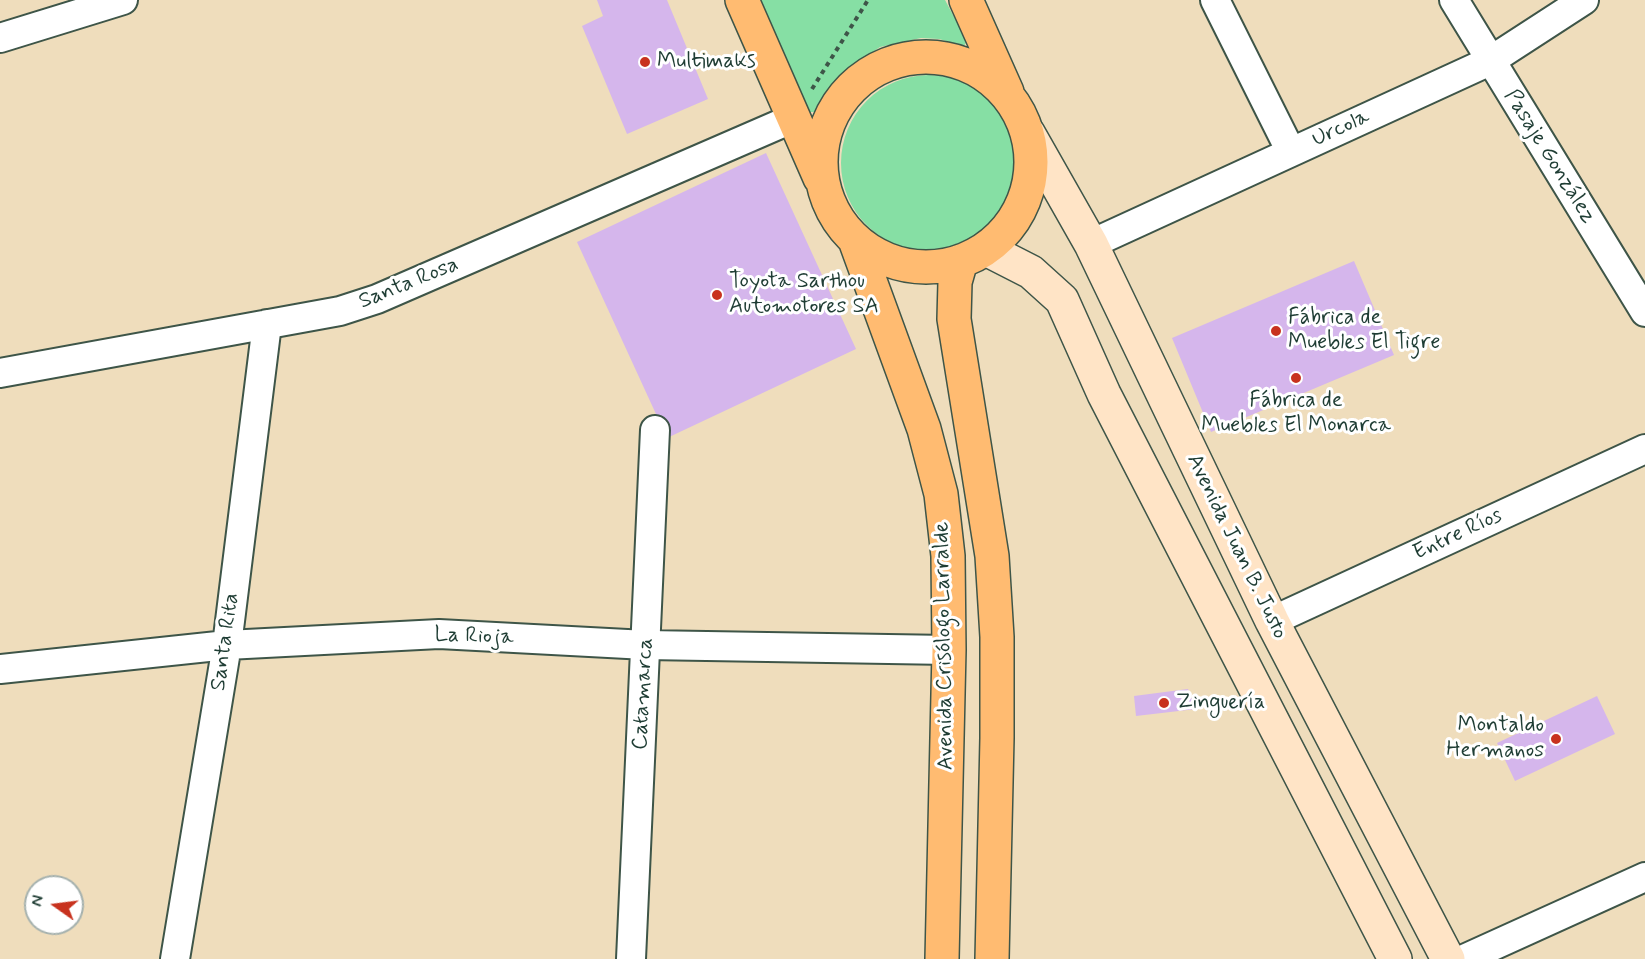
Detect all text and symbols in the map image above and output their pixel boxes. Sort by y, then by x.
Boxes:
place label: Multimaks [657,49,756,75]
marker: Multimaks [638,55,652,69]
street label: Pasaje González [1497,85,1601,229]
street label: Urcola [1308,104,1374,154]
street label: Santa Rosa [355,252,463,316]
place label: Toyota Sarthou Automotores SA [729,269,879,320]
marker: Toyota Sarthou Automotores SA [710,288,724,302]
place label: Fábrica de Muebles El Tigre [1288,305,1440,356]
marker: Fábrica de Muebles El Tigre [1269,324,1283,338]
marker: Fábrica de Muebles El Monarca [1289,371,1303,385]
place label: Fábrica de Muebles El Monarca [1201,388,1391,440]
street label: Avenida Juan B. Justo [1180,450,1292,644]
street label: Entre Ríos [1409,503,1507,567]
street label: Avenida Crisólogo Larralde [930,522,960,770]
street label: Santa Rita [206,591,246,693]
street label: La Rioja [434,622,514,652]
street label: Catamarca [628,637,660,751]
place label: Zinguería [1176,690,1265,716]
marker: Zinguería [1157,696,1171,710]
place label: Montaldo Hermanos [1446,713,1544,764]
marker: Montaldo Hermanos [1549,732,1563,746]
north arrow [24,875,84,935]
text: N [27,893,49,909]

